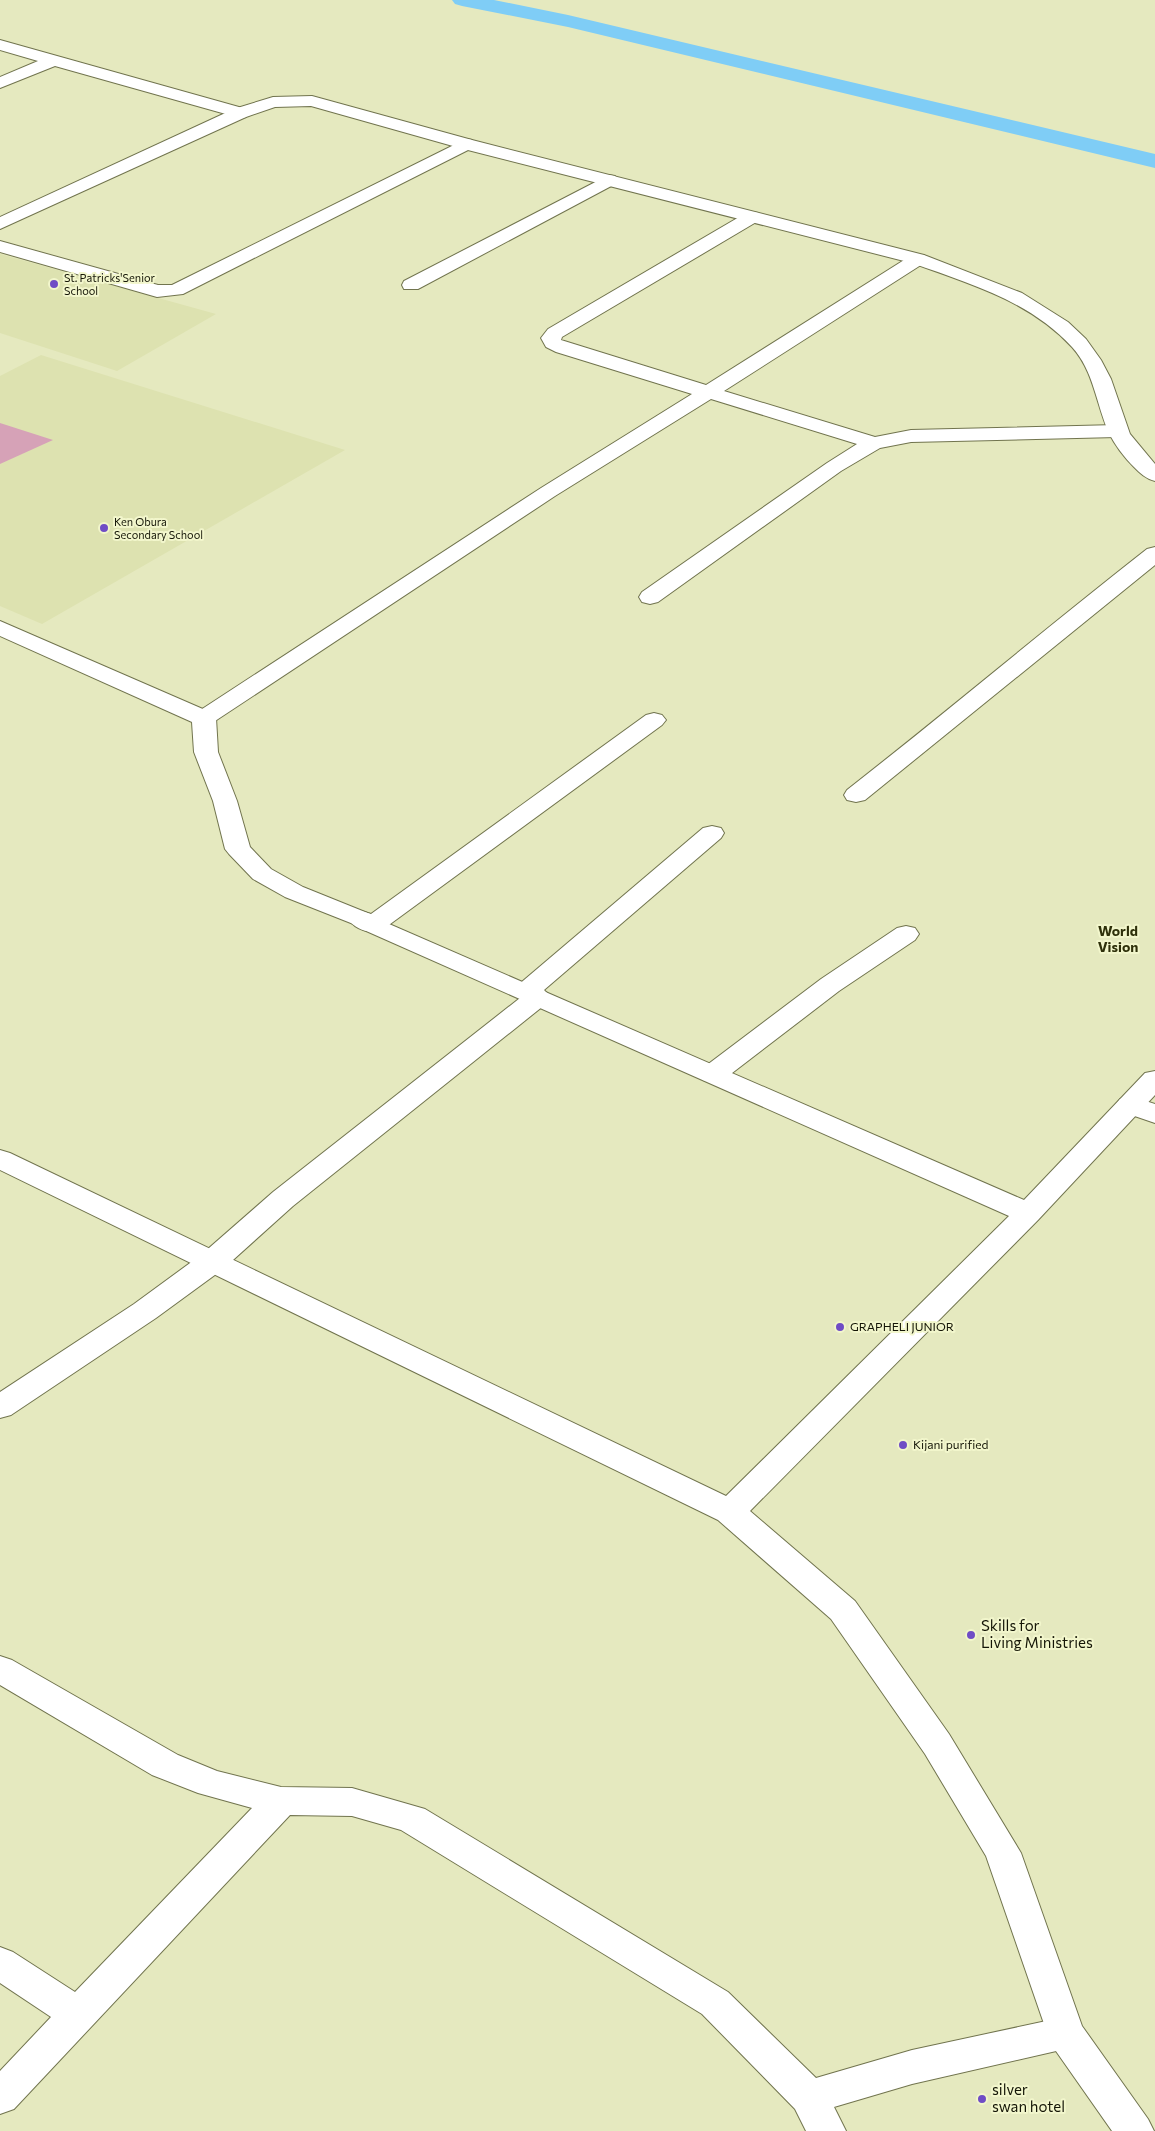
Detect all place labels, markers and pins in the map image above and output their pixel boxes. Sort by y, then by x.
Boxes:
place label: St. Patricks'Senior School [64,271,156,297]
marker: St. Patricks'Senior School [48,278,60,290]
place label: Ken Obura Secondary School [114,515,203,541]
marker: Ken Obura Secondary School [98,522,110,534]
place label: GRAPHELI JUNIOR [850,1319,954,1334]
marker: GRAPHELI JUNIOR [834,1321,846,1333]
place label: Kijani purified [913,1437,989,1451]
marker: Kijani purified [897,1439,909,1451]
place label: Skills for Living Ministries [981,1616,1093,1651]
marker: Skills for Living Ministries [965,1629,977,1641]
place label: silver swan hotel [992,2080,1065,2115]
marker: silver swan hotel [976,2093,988,2105]

